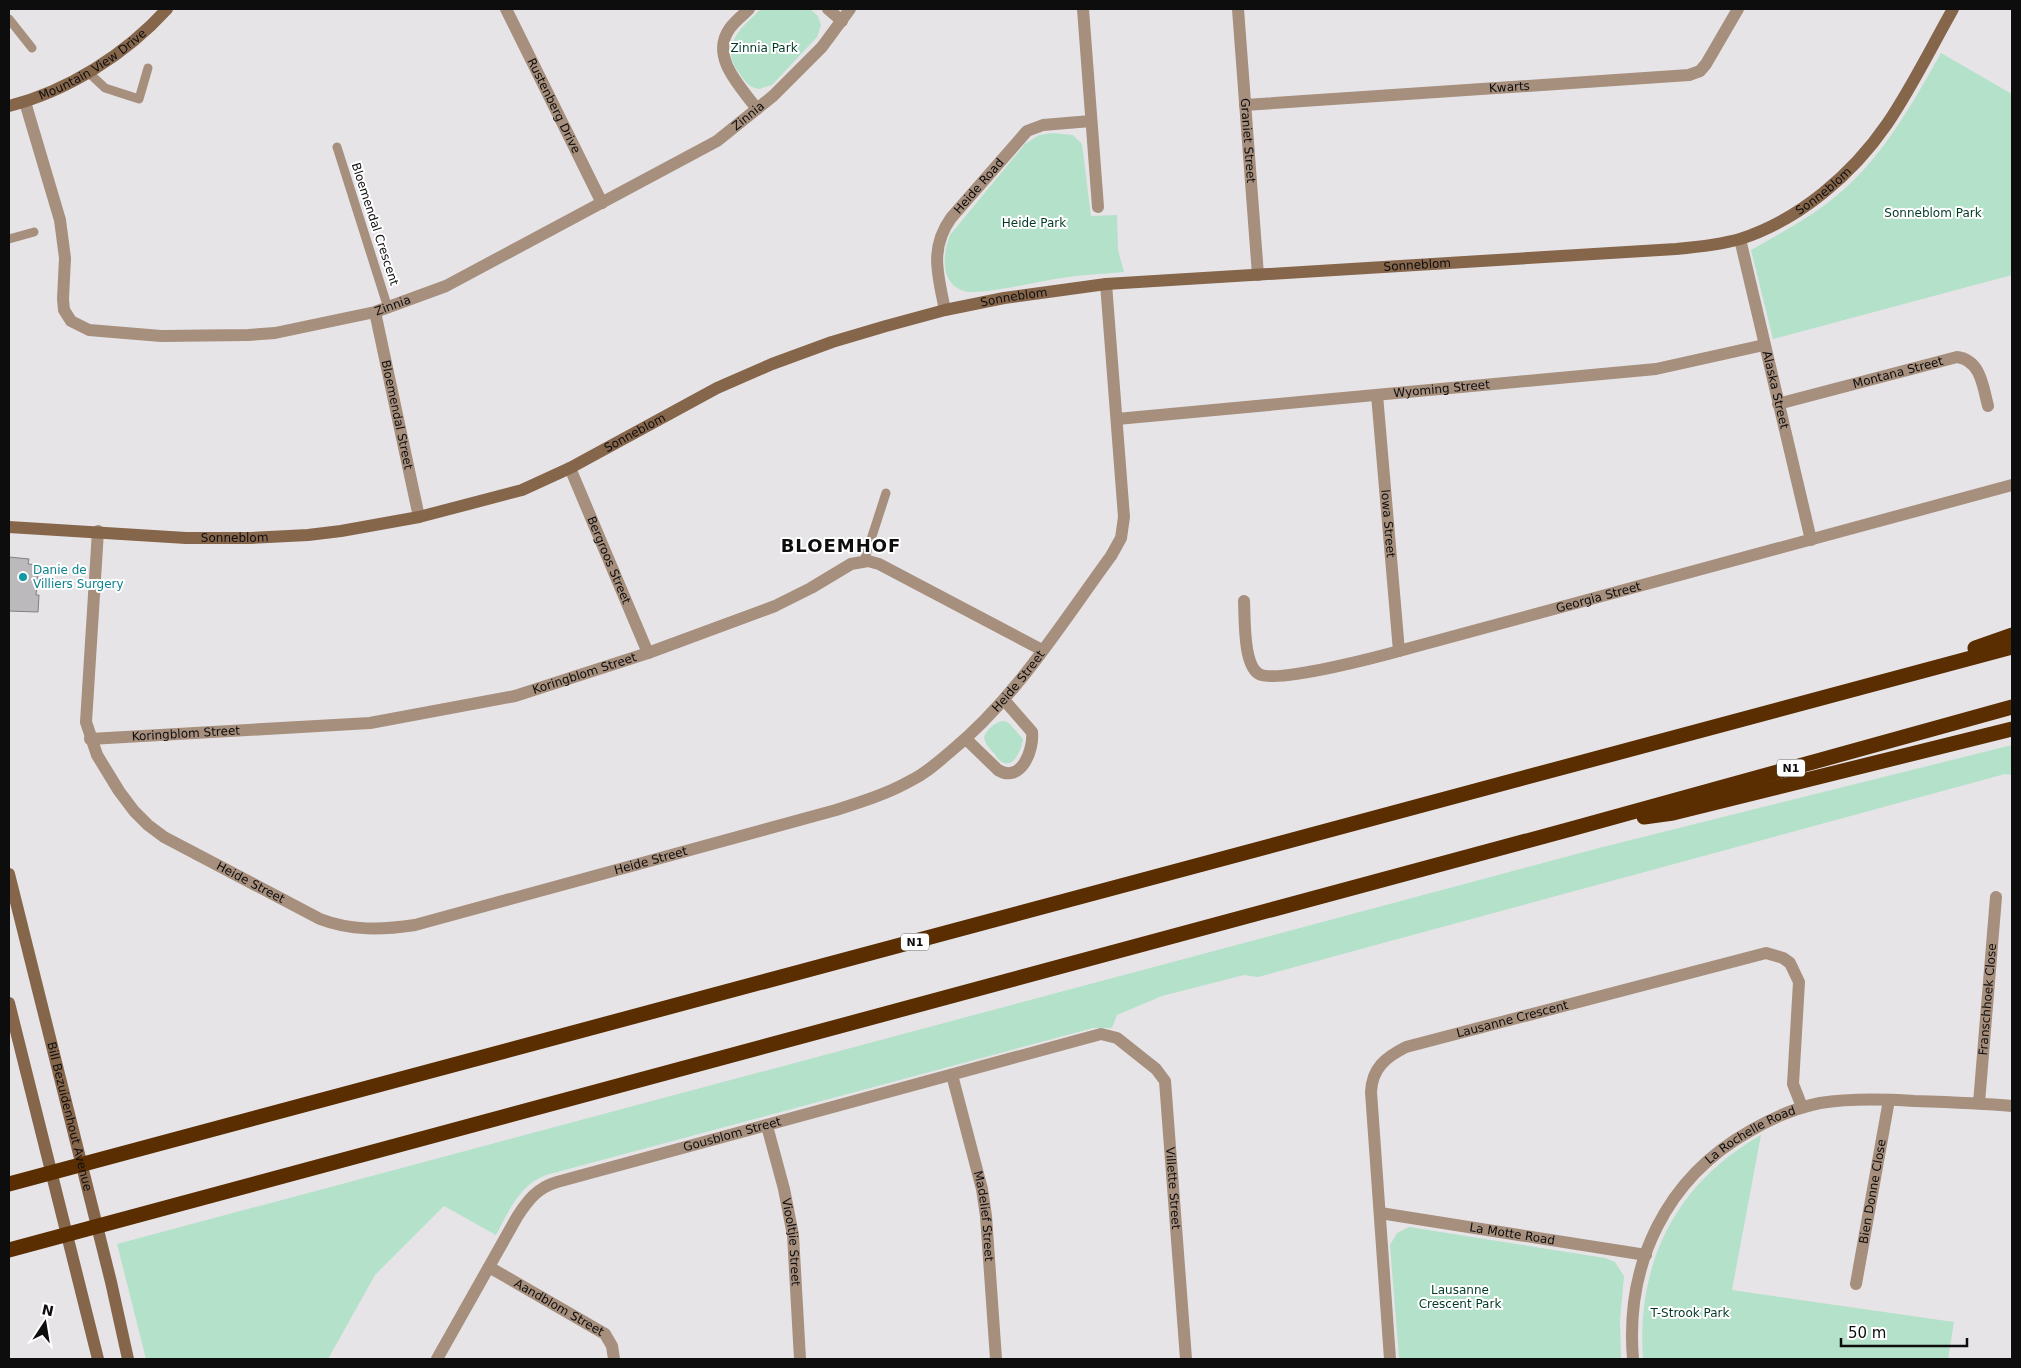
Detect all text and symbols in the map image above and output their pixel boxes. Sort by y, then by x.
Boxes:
street label: Mountain View Drive [37,26,149,103]
park label: Zinnia Park [730,41,798,55]
street label: Rustenberg Drive [524,56,583,156]
street label: Kwarts [1488,79,1530,96]
street label: Graniet Street [1238,98,1258,184]
street label: Zinnia [729,99,767,133]
street label: Heide Road [951,156,1007,217]
street label: Bloemendal Crescent [349,161,402,287]
street label: Sonneblom [1793,164,1854,218]
park label: Sonneblom Park [1884,206,1982,220]
park label: Heide Park [1002,216,1066,230]
street label: Sonneblom [1383,256,1451,274]
street label: Sonneblom [979,285,1048,310]
street label: Zinnia [373,293,413,319]
street label: Alaska Street [1760,349,1792,430]
street label: Montana Street [1851,354,1945,391]
street label: Bloemendal Street [378,359,416,471]
street label: Wyoming Street [1393,377,1491,400]
street label: Sonneblom [602,410,668,455]
street label: Iowa Street [1378,489,1398,558]
street label: Bergroos Street [584,514,634,606]
street label: Sonneblom [201,530,269,545]
district label: BLOEMHOF [781,535,901,556]
place label: Danie de Villiers Surgery [33,563,124,591]
marker: Danie de Villiers Surgery [17,571,29,583]
street label: Georgia Street [1554,579,1643,615]
street label: Heide Street [989,648,1048,715]
street label: Koringblom Street [531,650,639,697]
street label: Koringblom Street [131,723,241,744]
road number: N1 [1777,760,1805,776]
street label: Heide Street [613,844,689,877]
street label: Heide Street [214,859,287,906]
road number: N1 [901,934,929,950]
street label: Franschhoek Close [1976,943,1999,1056]
street label: Lausanne Crescent [1455,998,1570,1041]
street label: Bill Bezuidenhout Avenue [44,1040,95,1193]
street label: La Rochelle Road [1702,1103,1797,1167]
street label: Gousblom Street [682,1114,783,1154]
street label: Bien Donne Close [1856,1138,1889,1245]
street label: Villette Street [1163,1146,1183,1230]
street label: Madelief Street [971,1169,996,1262]
street label: Viooltjie Street [779,1197,803,1287]
street label: La Motte Road [1469,1220,1556,1248]
street label: Aandblom Street [512,1276,607,1339]
park label: Lausanne Crescent Park [1419,1283,1501,1311]
north arrow [20,1298,70,1348]
text: N [40,1301,55,1319]
park label: T-Strook Park [1650,1306,1730,1320]
scale bar [1841,1316,1967,1348]
text: 50 m [1848,1324,1886,1342]

